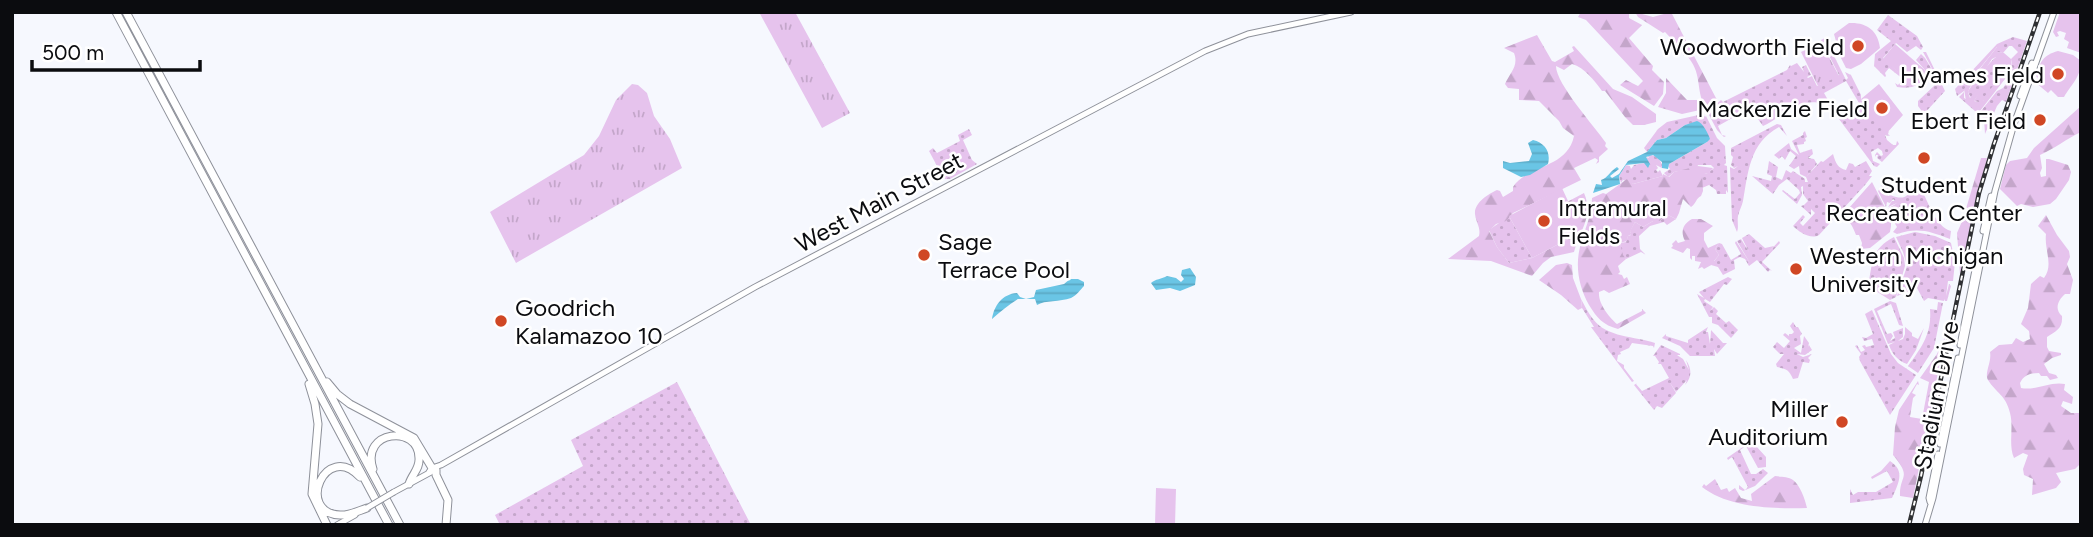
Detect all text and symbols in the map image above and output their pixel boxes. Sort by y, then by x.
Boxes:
scale bar [32,28,200,72]
place label: Woodworth Field [1660,32,1844,61]
marker: Woodworth Field [1850,38,1866,54]
text: 500 m [42,40,104,65]
place label: Hyames Field [1900,60,2044,89]
marker: Hyames Field [2050,66,2066,82]
place label: Mackenzie Field [1697,94,1868,123]
marker: Mackenzie Field [1874,100,1890,116]
place label: Ebert Field [1910,106,2026,135]
marker: Ebert Field [2032,112,2048,128]
street label: West Main Street [790,146,968,258]
marker: Student Recreation Center [1916,150,1932,166]
place label: Student Recreation Center [1826,170,2022,227]
place label: Intramural Fields [1558,193,1667,250]
marker: Intramural Fields [1536,213,1552,229]
place label: Sage Terrace Pool [938,227,1070,284]
place label: Western Michigan University [1810,241,2003,298]
marker: Sage Terrace Pool [916,247,932,263]
marker: Western Michigan University [1788,261,1804,277]
place label: Goodrich Kalamazoo 10 [515,293,663,350]
marker: Goodrich Kalamazoo 10 [493,313,509,329]
street label: Stadium Drive [1907,318,1965,472]
place label: Miller Auditorium [1708,394,1828,451]
marker: Miller Auditorium [1834,414,1850,430]

